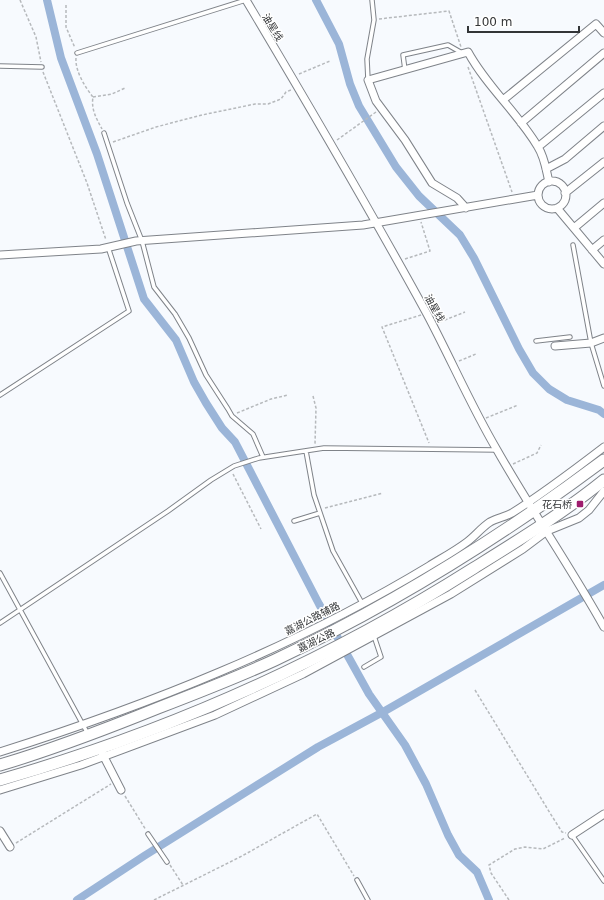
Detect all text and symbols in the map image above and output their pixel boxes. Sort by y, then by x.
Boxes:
scale bar [468,8,579,34]
street label: 油星线 [260,12,285,43]
text: 100 m [474,15,512,29]
street label: 油星线 [422,292,447,324]
place label: 花石桥 [542,499,572,510]
marker: 花石桥 [575,499,585,509]
street label: 嘉湖公路辅路 [283,600,341,637]
street label: 嘉湖公路 [296,627,337,654]

